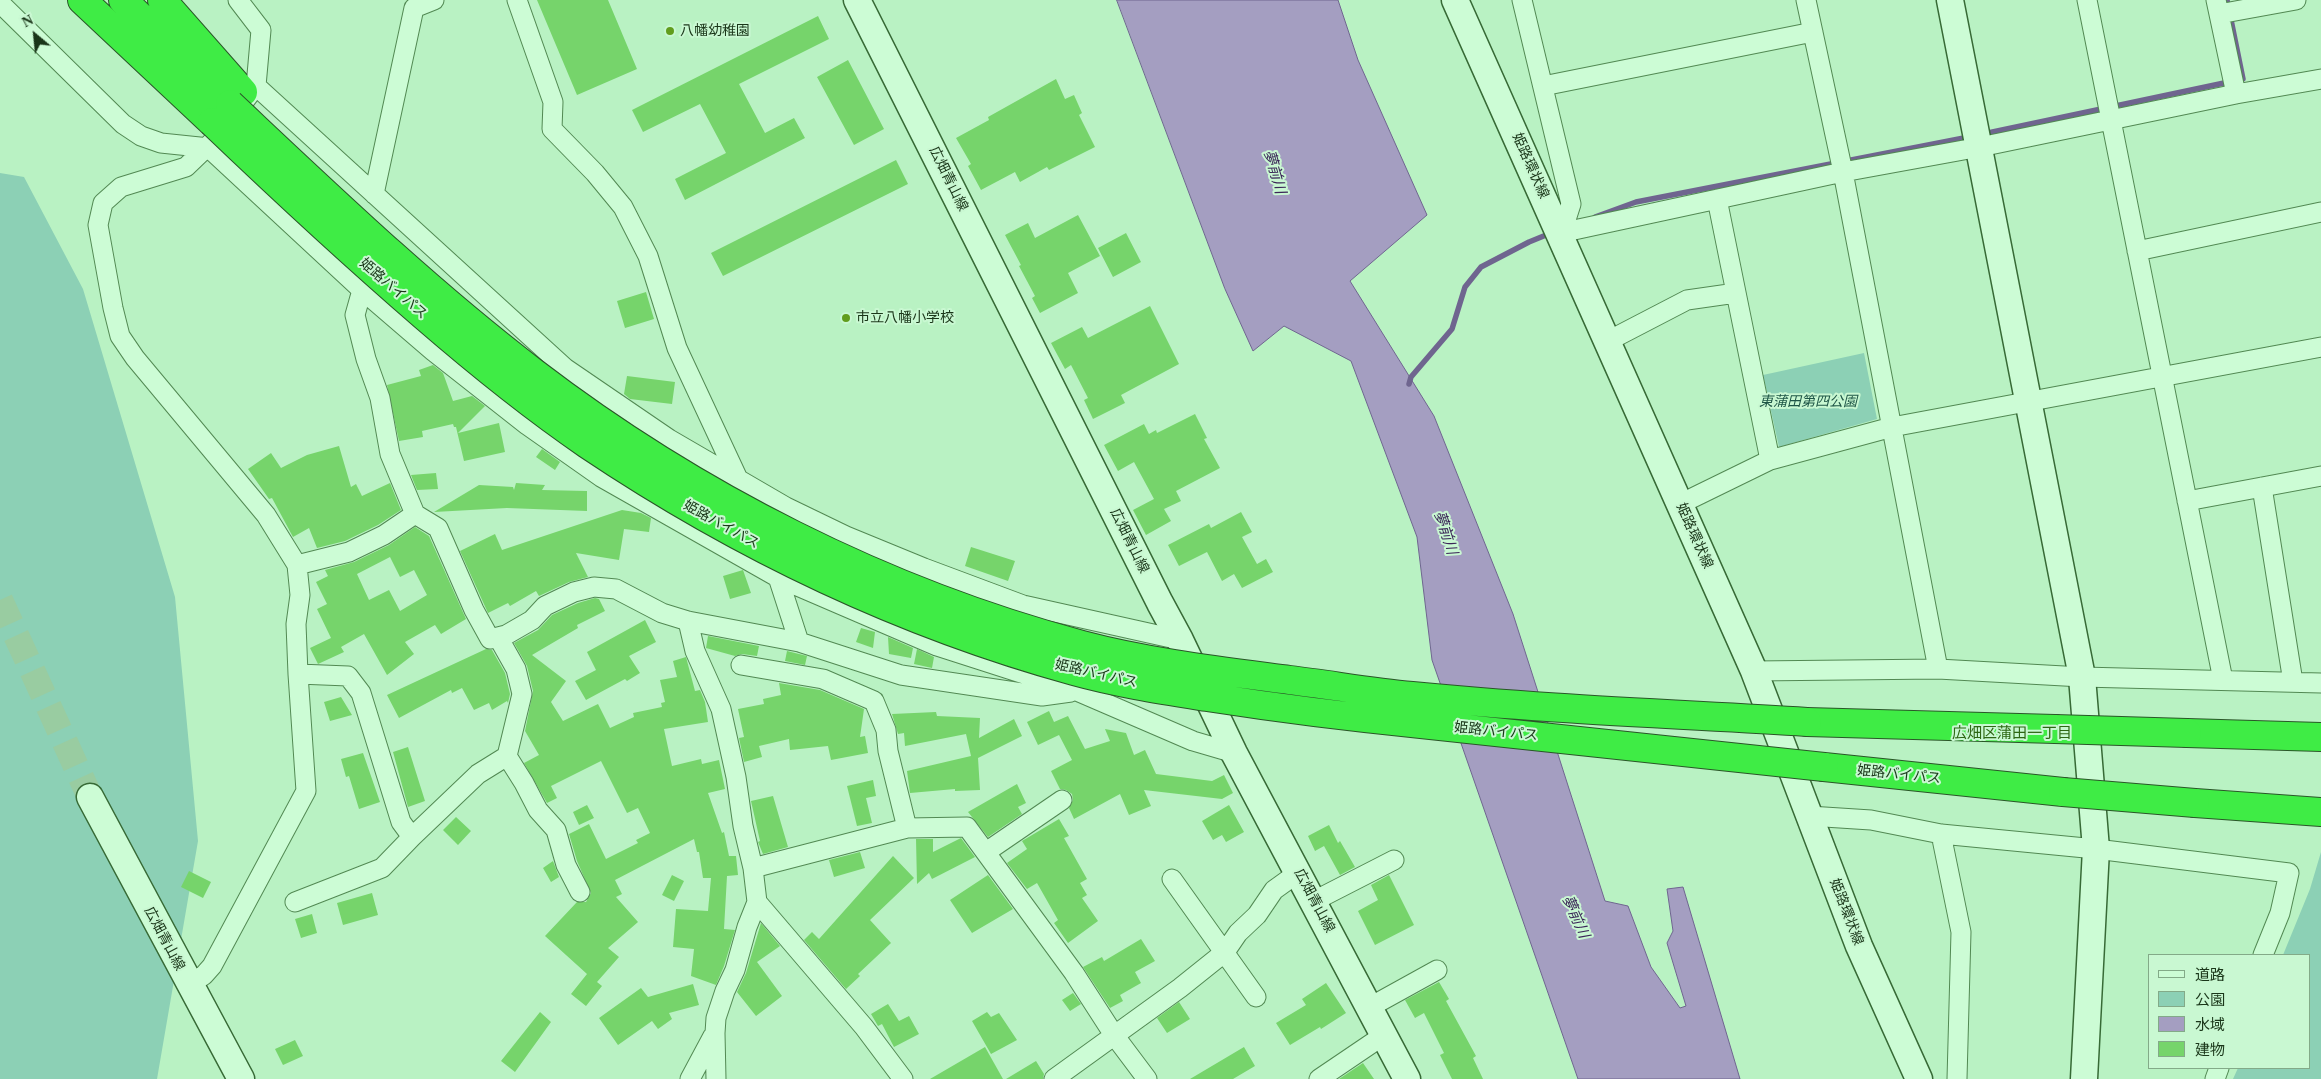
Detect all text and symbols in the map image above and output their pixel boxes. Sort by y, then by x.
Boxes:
north arrow [10,10,60,60]
text: N [20,12,36,30]
place label: 八幡幼稚園 [680,23,750,39]
marker: 八幡幼稚園 [664,25,676,37]
street label: 姫路環状線 [1508,131,1552,201]
street label: 広畑青山線 [925,144,971,214]
water label: 夢前川 [1259,148,1289,196]
street label: 姫路バイパス [356,255,430,323]
place label: 市立八幡小学校 [856,310,954,326]
marker: 市立八幡小学校 [840,312,852,324]
park label: 東蒲田第四公園 [1759,394,1857,410]
street label: 姫路バイパス [680,497,762,553]
street label: 姫路環状線 [1672,501,1716,571]
street label: 広畑青山線 [1106,506,1152,576]
water label: 夢前川 [1429,509,1461,557]
street label: 姫路バイパス [1053,656,1139,692]
street label: 姫路バイパス [1453,719,1539,745]
district label: 広畑区蒲田一丁目 [1952,725,2072,743]
street label: 姫路バイパス [1856,762,1942,788]
street label: 広畑青山線 [1290,866,1338,936]
street label: 姫路環状線 [1826,876,1866,948]
water label: 夢前川 [1558,893,1592,941]
street label: 広畑青山線 [140,904,188,974]
legend [2148,954,2311,1069]
text: 道路 [2195,967,2225,983]
text: 公園 [2195,992,2225,1008]
text: 水域 [2195,1017,2225,1033]
text: 建物 [2195,1042,2225,1058]

